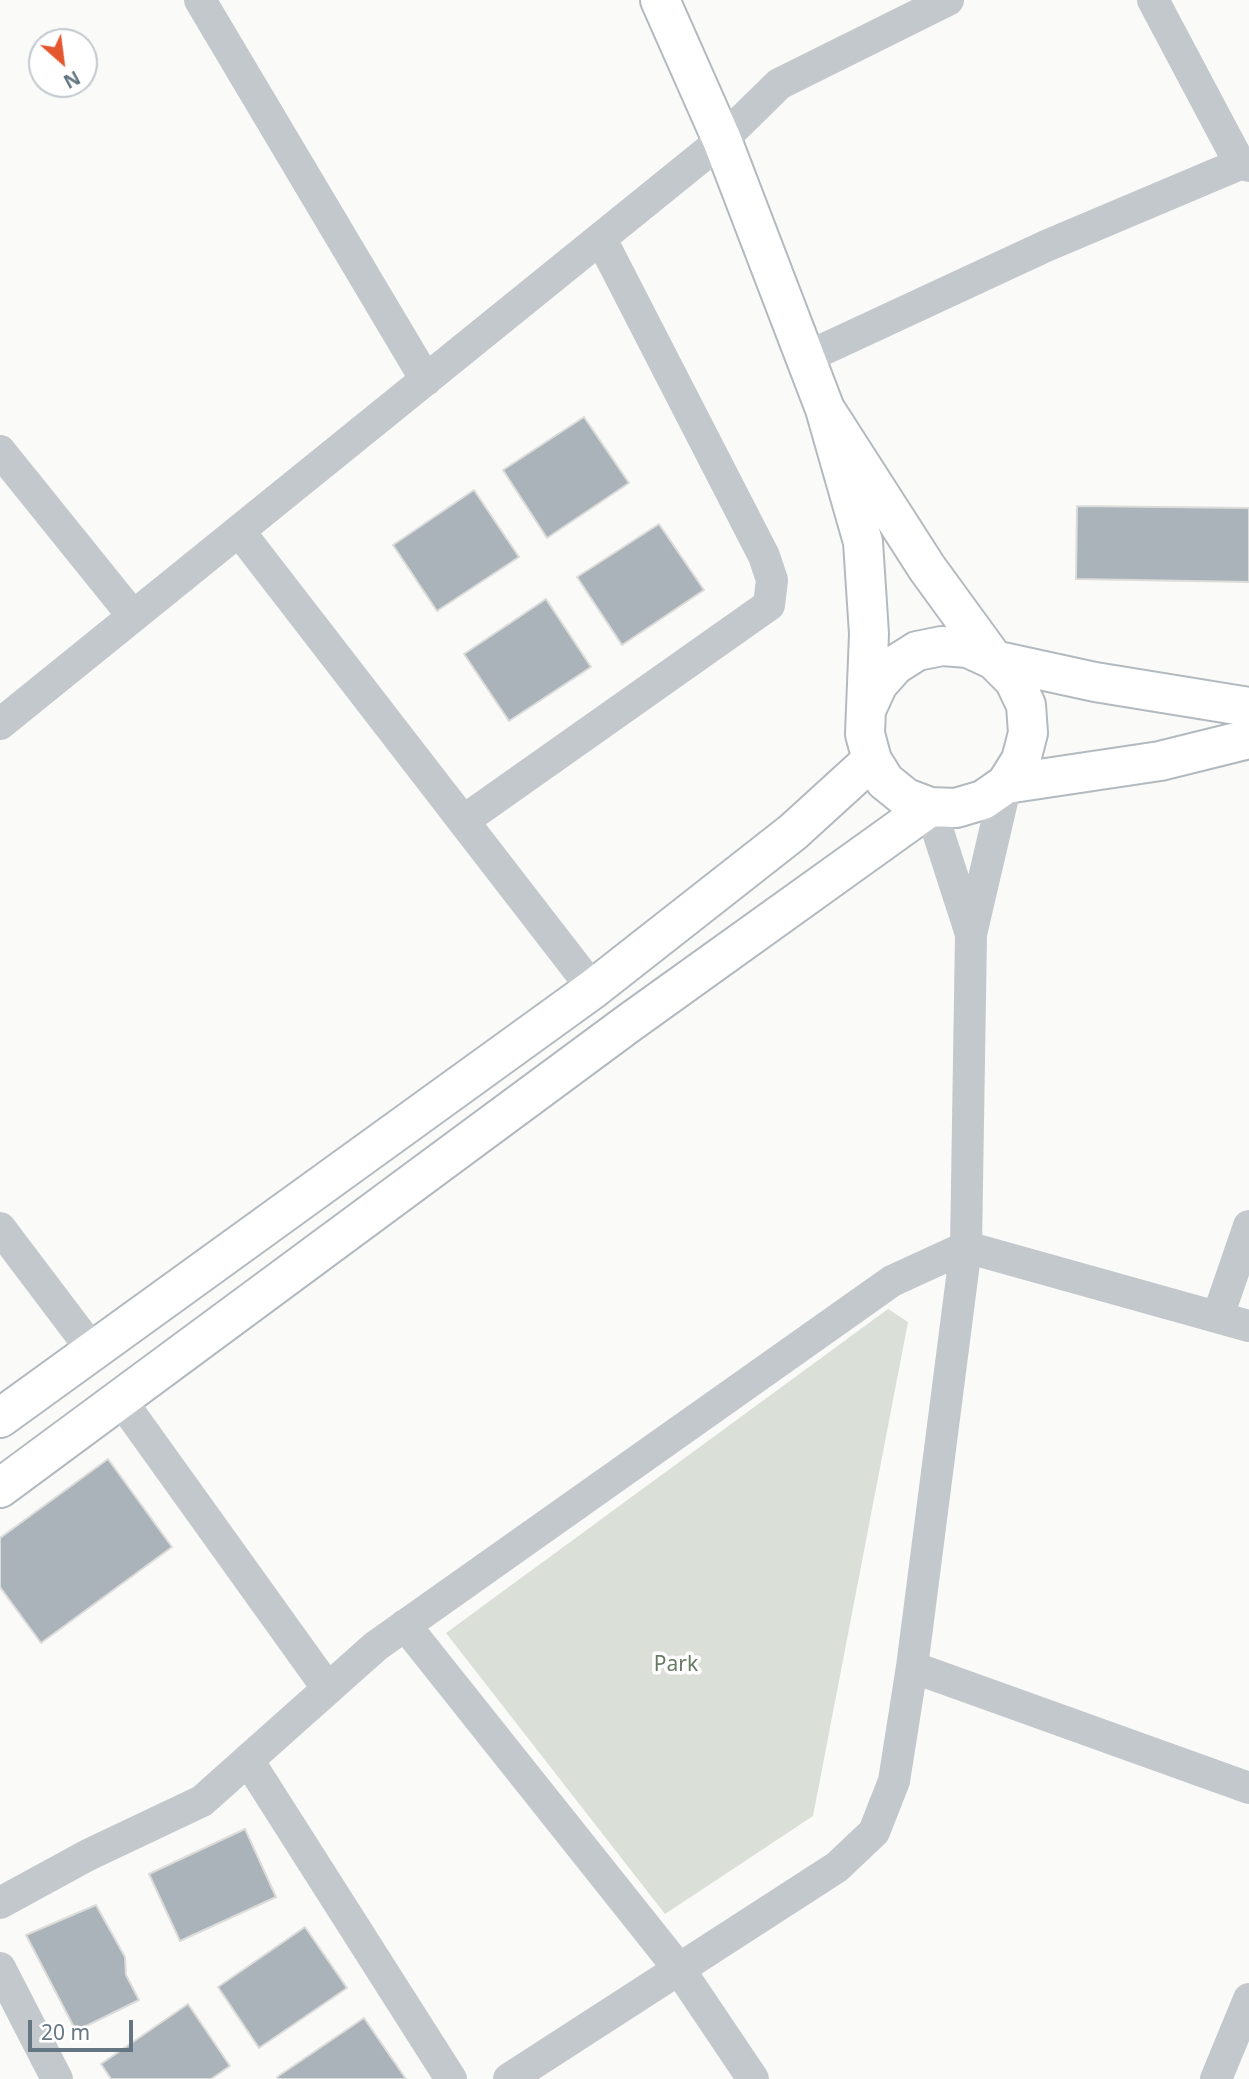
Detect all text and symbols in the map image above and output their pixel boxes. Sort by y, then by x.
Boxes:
north arrow [28,28,98,98]
text: N [59,65,85,95]
park label: Park [654,1652,698,1678]
scale bar [32,2006,136,2050]
text: 20 m [41,2018,90,2046]

